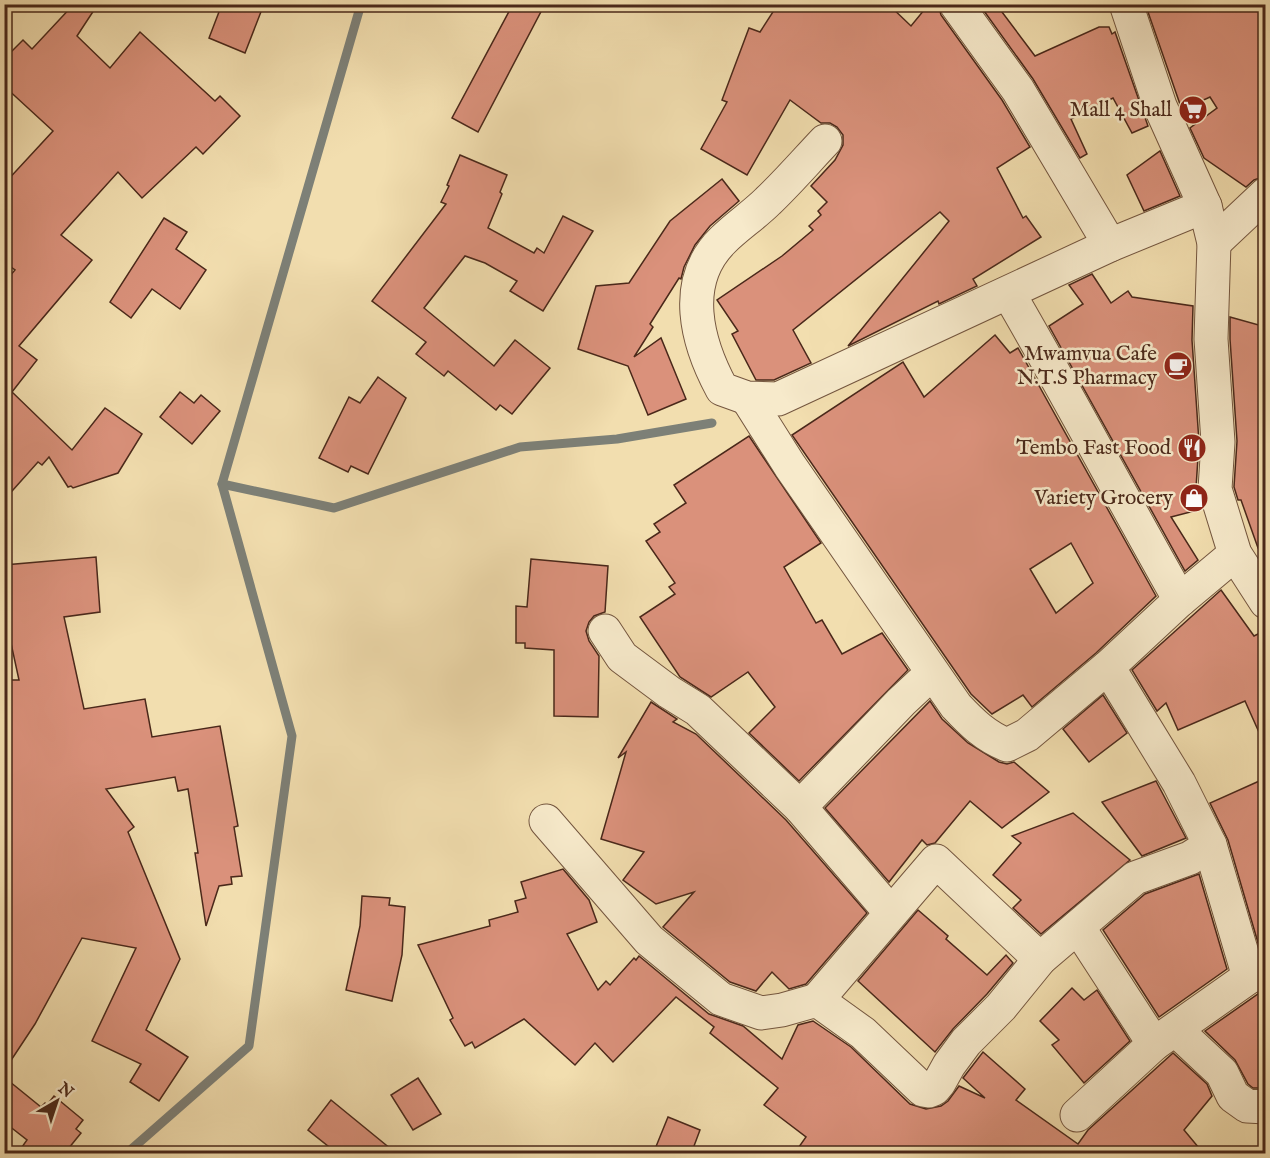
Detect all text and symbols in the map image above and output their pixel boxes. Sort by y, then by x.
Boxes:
supermarket icon: Mall 4 Shall [1177,94,1209,126]
place label: Mall 4 Shall [1070,97,1172,124]
place label: Mwamvua Cafe N.T.S Pharmacy [1017,341,1158,392]
cafe icon: Mwamvua Cafe N.T.S Pharmacy [1162,350,1194,382]
restaurant icon: Tembo Fast Food [1176,432,1208,464]
place label: Tembo Fast Food [1016,435,1172,462]
shop icon: Variety Grocery [1178,482,1210,514]
place label: Variety Grocery [1033,485,1174,512]
north arrow [27,1071,87,1131]
text: N [53,1078,77,1103]

